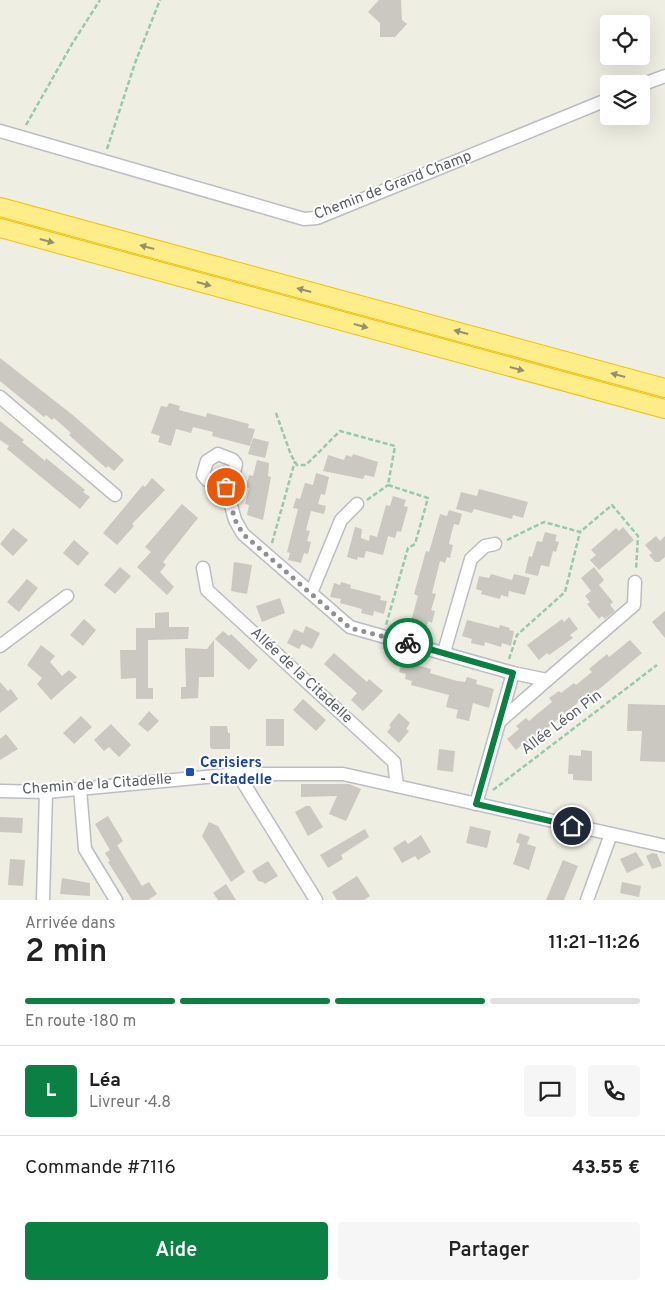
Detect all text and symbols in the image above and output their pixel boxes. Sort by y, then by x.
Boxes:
map controls [600,15,650,125]
button: locate [600,15,650,65]
button: layers [600,75,650,125]
street label: Chemin de Grand Champ [311,147,475,225]
one-way arrow [39,237,55,245]
one-way arrow [140,243,155,251]
one-way arrow [196,280,211,288]
one-way arrow [297,286,312,294]
one-way arrow [353,322,368,330]
one-way arrow [454,328,469,336]
one-way arrow [510,365,525,373]
one-way arrow [610,371,626,379]
pin [205,466,247,508]
icon: bag [212,473,240,501]
courier [383,618,433,668]
street label: Allée de la Citadelle [246,624,356,728]
icon: bike [394,629,422,657]
street label: Allée Léon Pin [518,686,606,760]
place label: Cerisiers - Citadelle [200,754,272,790]
marker: Cerisiers - Citadelle [184,766,196,778]
street label: Chemin de la Citadelle [22,770,172,800]
pin [551,805,593,847]
icon: home [558,812,586,840]
text: Arrivée dans [25,914,115,934]
text: 11:21–11:26 [549,931,640,955]
text: 2 min [25,933,107,973]
text: En route · 180 m [25,1012,136,1032]
button: chat [524,1065,576,1117]
button: phone [588,1065,640,1117]
text: Léa [89,1069,121,1093]
text: L [46,1079,56,1103]
text: Livreur · 4.8 [89,1093,171,1113]
text: Commande #7116 [25,1156,176,1180]
text: 43.55 € [572,1156,640,1180]
button: Aide [25,1222,328,1280]
button: Partager [338,1222,640,1280]

